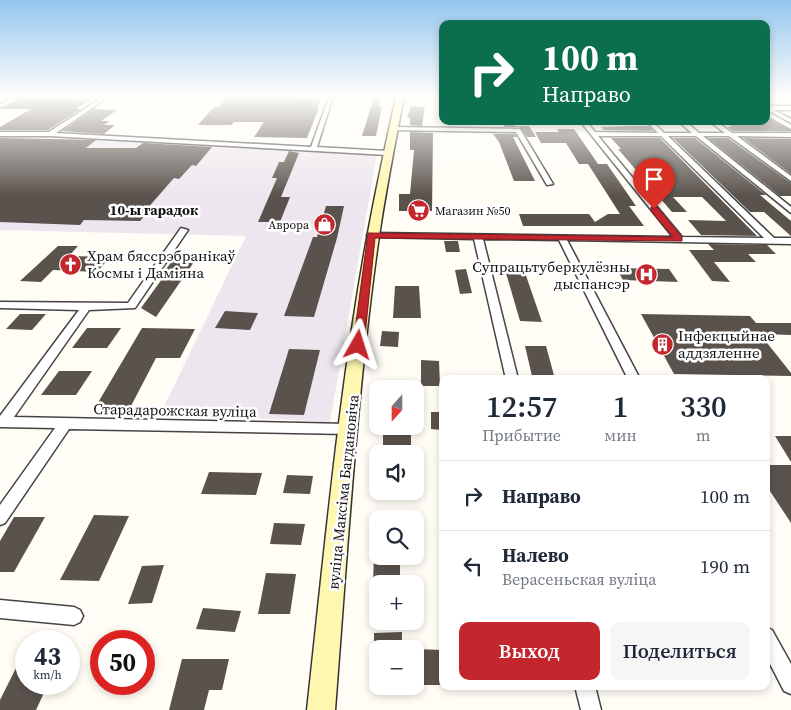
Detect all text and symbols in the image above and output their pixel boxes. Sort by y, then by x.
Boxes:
text: 100 m [542,34,638,82]
icon: right [459,40,524,105]
text: Направо [542,79,631,109]
pin [633,158,675,209]
icon: arrive [640,165,668,193]
supermarket icon: Магазин №50 [407,199,431,223]
district label: 10-ы гарадок [110,200,199,220]
place label: Магазин №50 [435,203,511,219]
shop icon: Аврора [313,213,337,237]
place label: Аврора [268,217,310,233]
place label: Храм бяссрэбранікаў Космы і Даміяна [87,245,236,283]
church icon: Храм бяссрэбранікаў Космы і Даміяна [59,252,83,276]
place label: Супрацьтуберкулёзны дыспансэр [472,256,630,294]
hospital icon: Супрацьтуберкулёзны дыспансэр [634,263,658,287]
position arrow [331,318,383,370]
place label: Інфекцыйнае аддзяленне [678,325,775,363]
building icon: Інфекцыйнае аддзяленне [650,332,674,356]
north arrow [369,380,424,435]
map controls [369,380,424,695]
text: 12:57 [486,386,557,427]
text: 1 [613,386,628,427]
text: 330 [680,386,727,427]
street label: вуліца Максіма Багдановіча [322,393,364,590]
street label: Старадарожская вуліца [93,398,257,422]
text: Прибытие [482,424,561,446]
text: мин [604,424,637,446]
text: m [696,424,711,446]
button: sound [369,445,424,500]
icon: right [459,482,487,510]
text: Направо [502,483,581,509]
text: 100 m [700,483,750,509]
button: search [369,510,424,565]
text: Налево [502,542,569,568]
icon: left [459,552,487,580]
text: 190 m [700,553,750,579]
text: Верасеньская вуліца [502,568,656,590]
button: + [369,575,424,630]
button: Выход [459,622,600,680]
button: Поделиться [610,622,750,680]
speed limit sign: 50 [90,630,155,695]
text: 43 [34,639,61,673]
button: − [369,640,424,695]
text: km/h [33,667,62,683]

